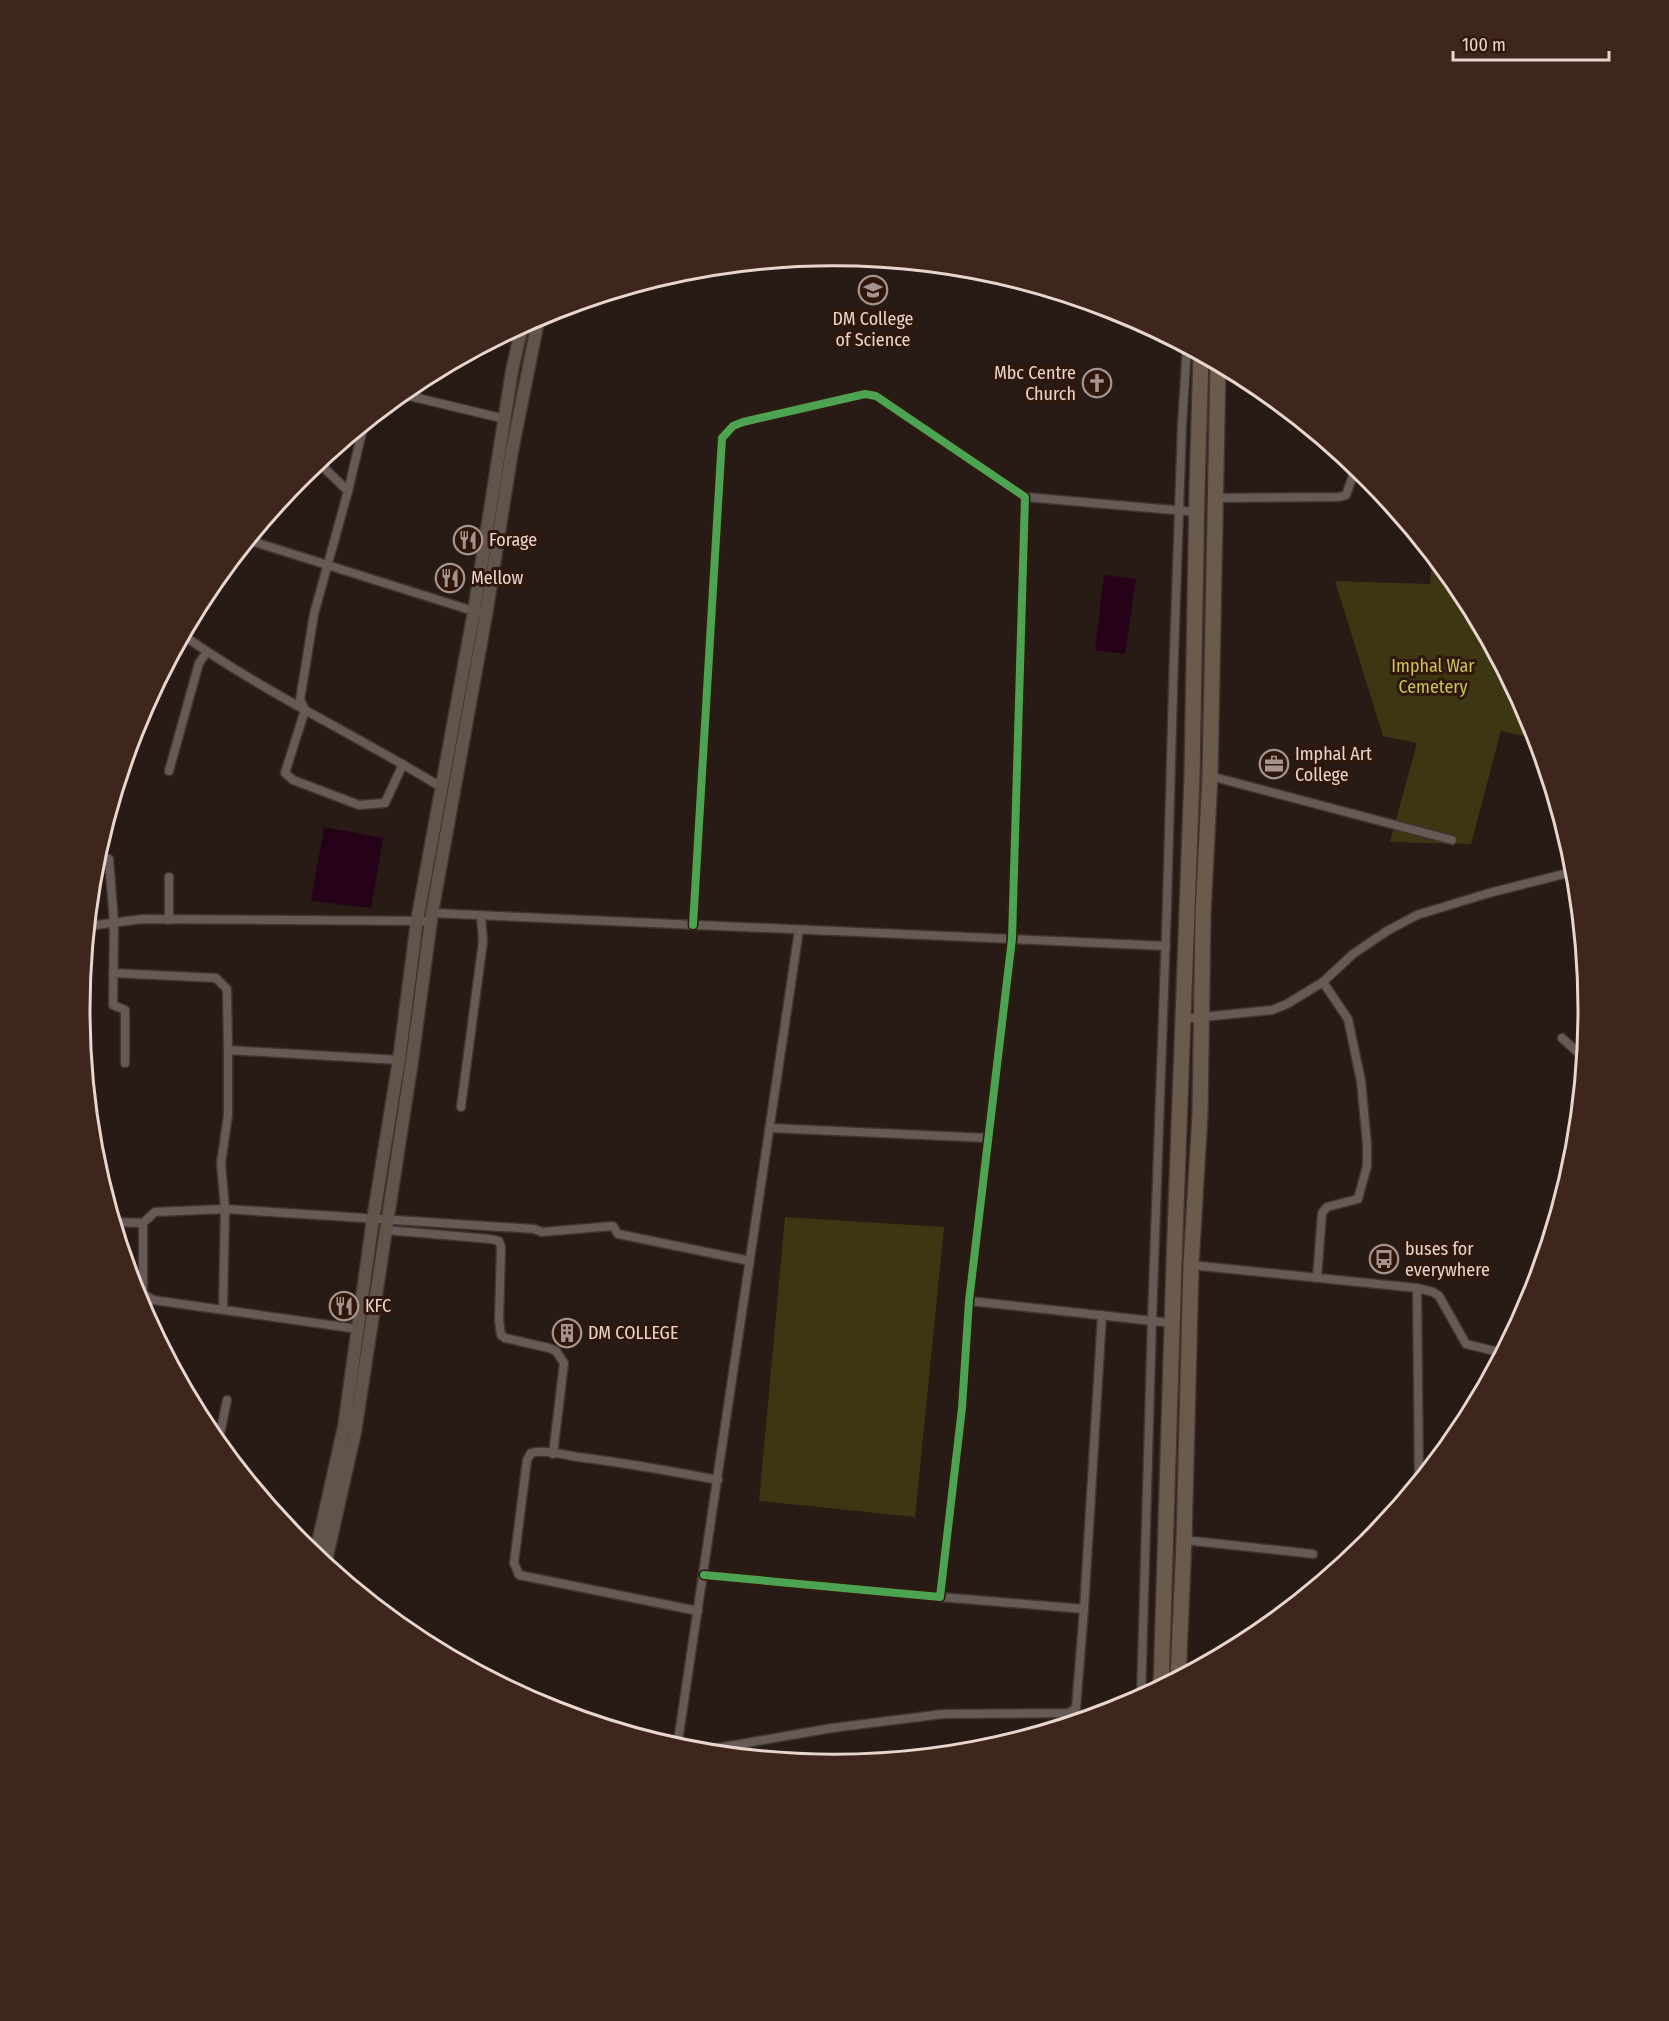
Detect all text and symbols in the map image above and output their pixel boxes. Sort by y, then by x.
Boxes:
scale bar [1453,24,1609,62]
text: 100 m [1462,34,1506,56]
school or university icon: DM College of Science [857,274,889,306]
place label: DM College of Science [833,308,914,351]
place label: Mbc Centre Church [994,362,1076,405]
church icon: Mbc Centre Church [1081,367,1113,399]
restaurant icon: Forage [452,524,484,556]
place label: Forage [489,529,537,551]
restaurant icon: Mellow [434,562,466,594]
place label: Mellow [471,567,524,589]
park label: Imphal War Cemetery [1391,655,1475,698]
place label: Imphal Art College [1295,743,1372,786]
office icon: Imphal Art College [1258,748,1290,780]
place label: buses for everywhere [1405,1238,1490,1281]
bus stop icon: buses for everywhere [1368,1243,1400,1275]
restaurant icon: KFC [328,1290,360,1322]
place label: KFC [365,1295,391,1317]
building icon: DM COLLEGE [551,1317,583,1349]
place label: DM COLLEGE [588,1322,678,1344]

